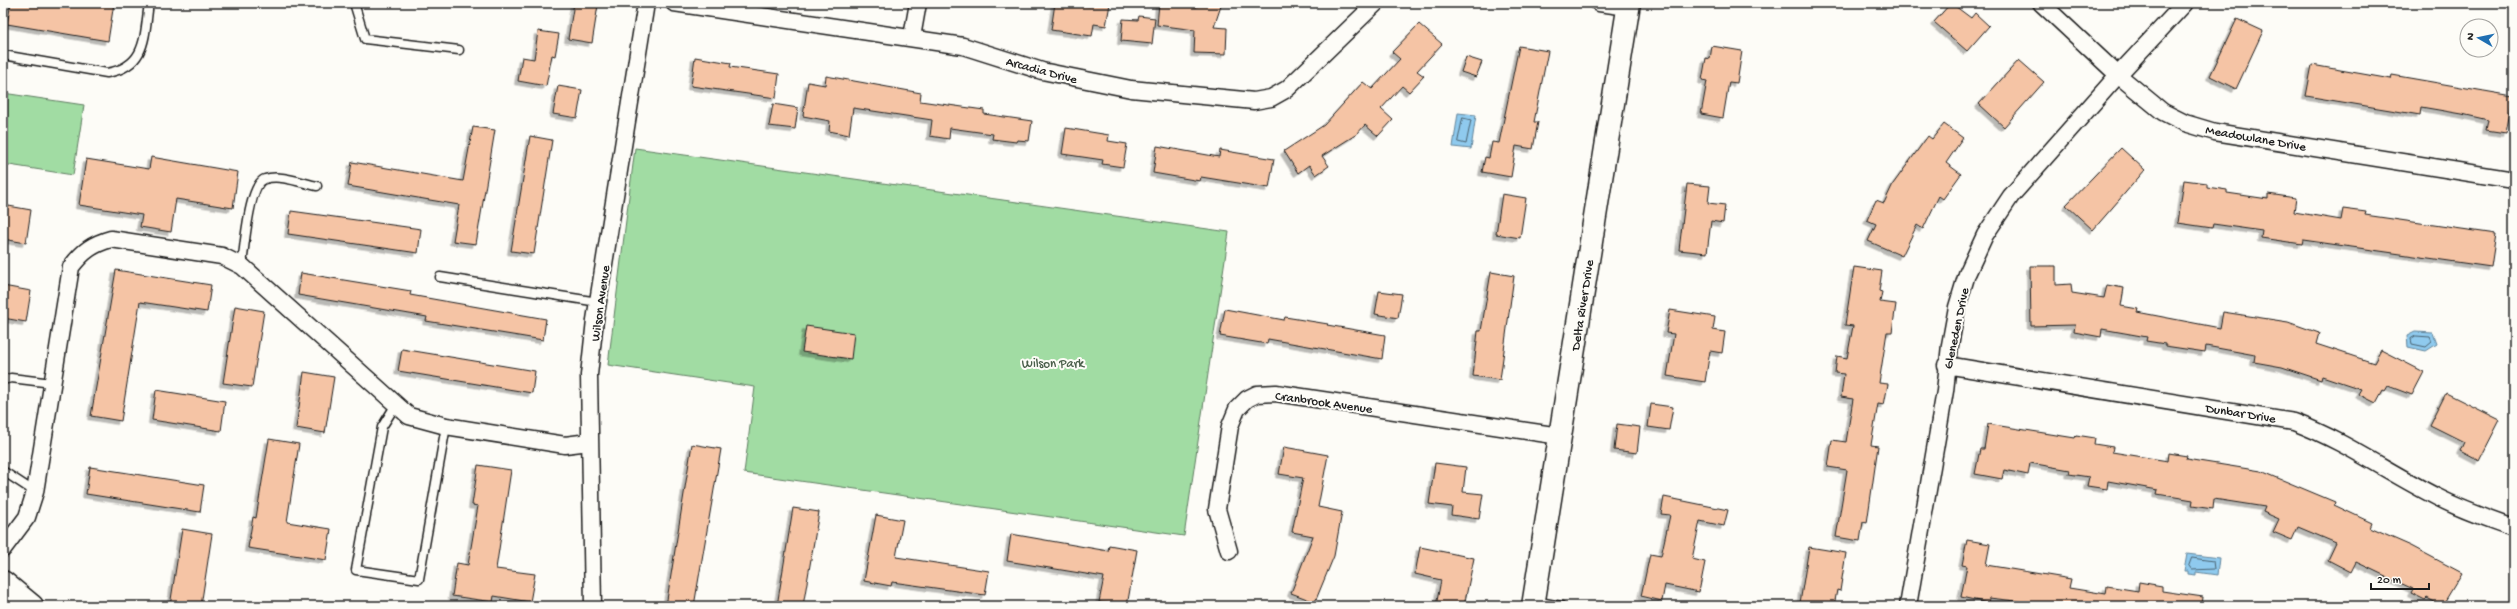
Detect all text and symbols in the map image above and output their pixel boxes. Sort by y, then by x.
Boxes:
north arrow [2459,18,2499,58]
text: N [2465,32,2478,41]
street label: Arcadia Drive [1004,55,1079,88]
street label: Meadowlane Drive [2204,123,2307,156]
street label: Delta River Drive [1569,259,1598,353]
street label: Wilson Avenue [589,264,614,342]
street label: Gleneden Drive [1942,286,1973,370]
park label: Wilson Park [1022,357,1085,372]
street label: Cranbrook Avenue [1274,389,1373,418]
street label: Dunbar Drive [2203,401,2277,427]
scale bar [2371,565,2429,591]
text: 20 m [2377,574,2402,588]

